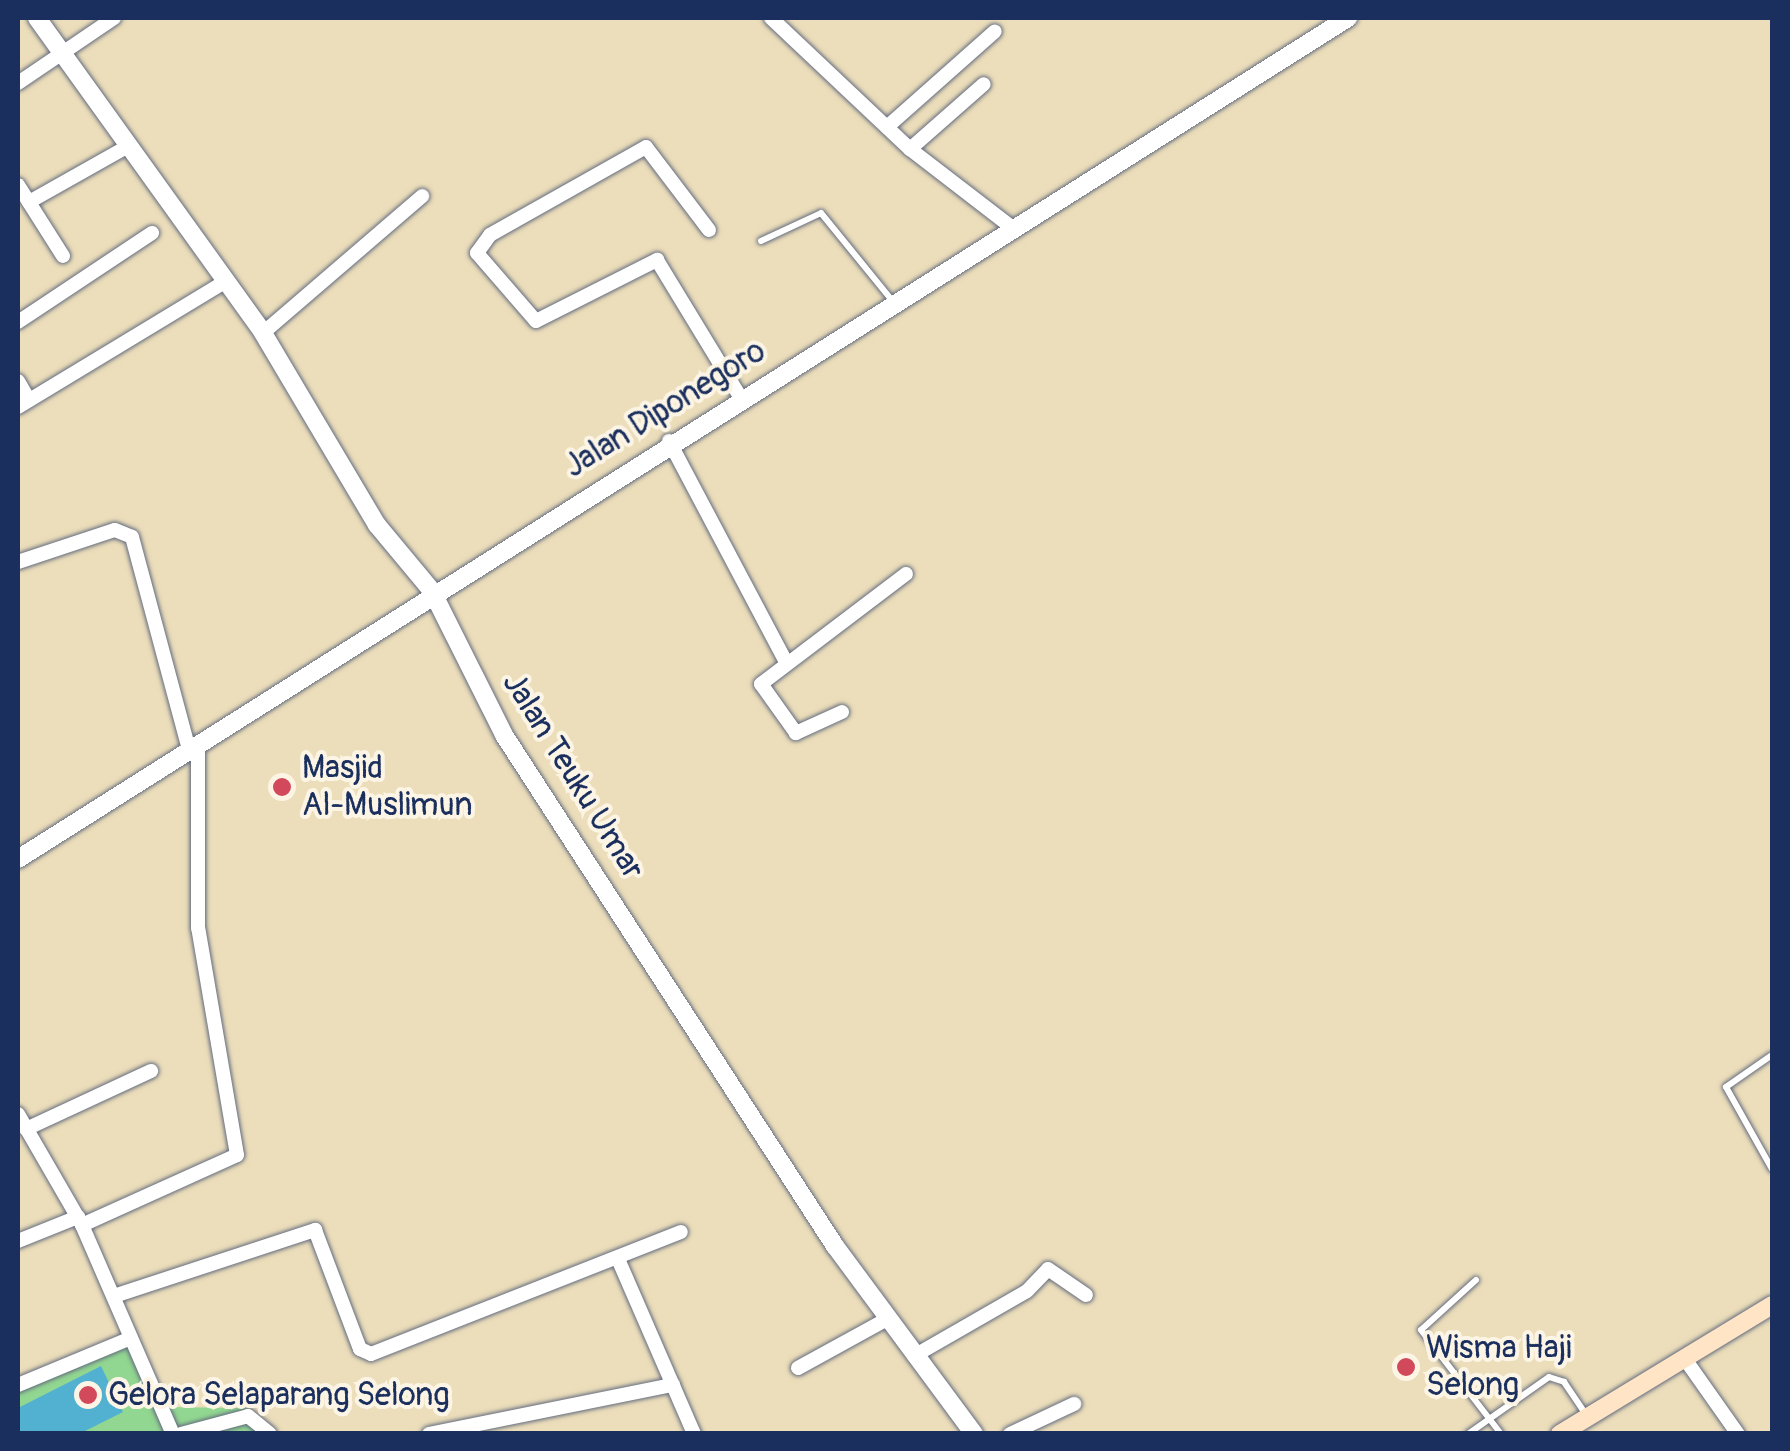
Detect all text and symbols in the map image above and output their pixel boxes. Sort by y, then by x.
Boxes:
street label: Jalan Diponegoro [557,332,773,486]
street label: Jalan Teuku Umar [494,665,652,887]
place label: Masjid Al-Muslimun [302,750,473,825]
marker: Masjid Al-Muslimun [271,776,293,798]
place label: Wisma Haji Selong [1426,1330,1572,1405]
marker: Wisma Haji Selong [1395,1356,1417,1378]
place label: Gelora Selaparang Selong [108,1376,450,1414]
marker: Gelora Selaparang Selong [77,1384,99,1406]

